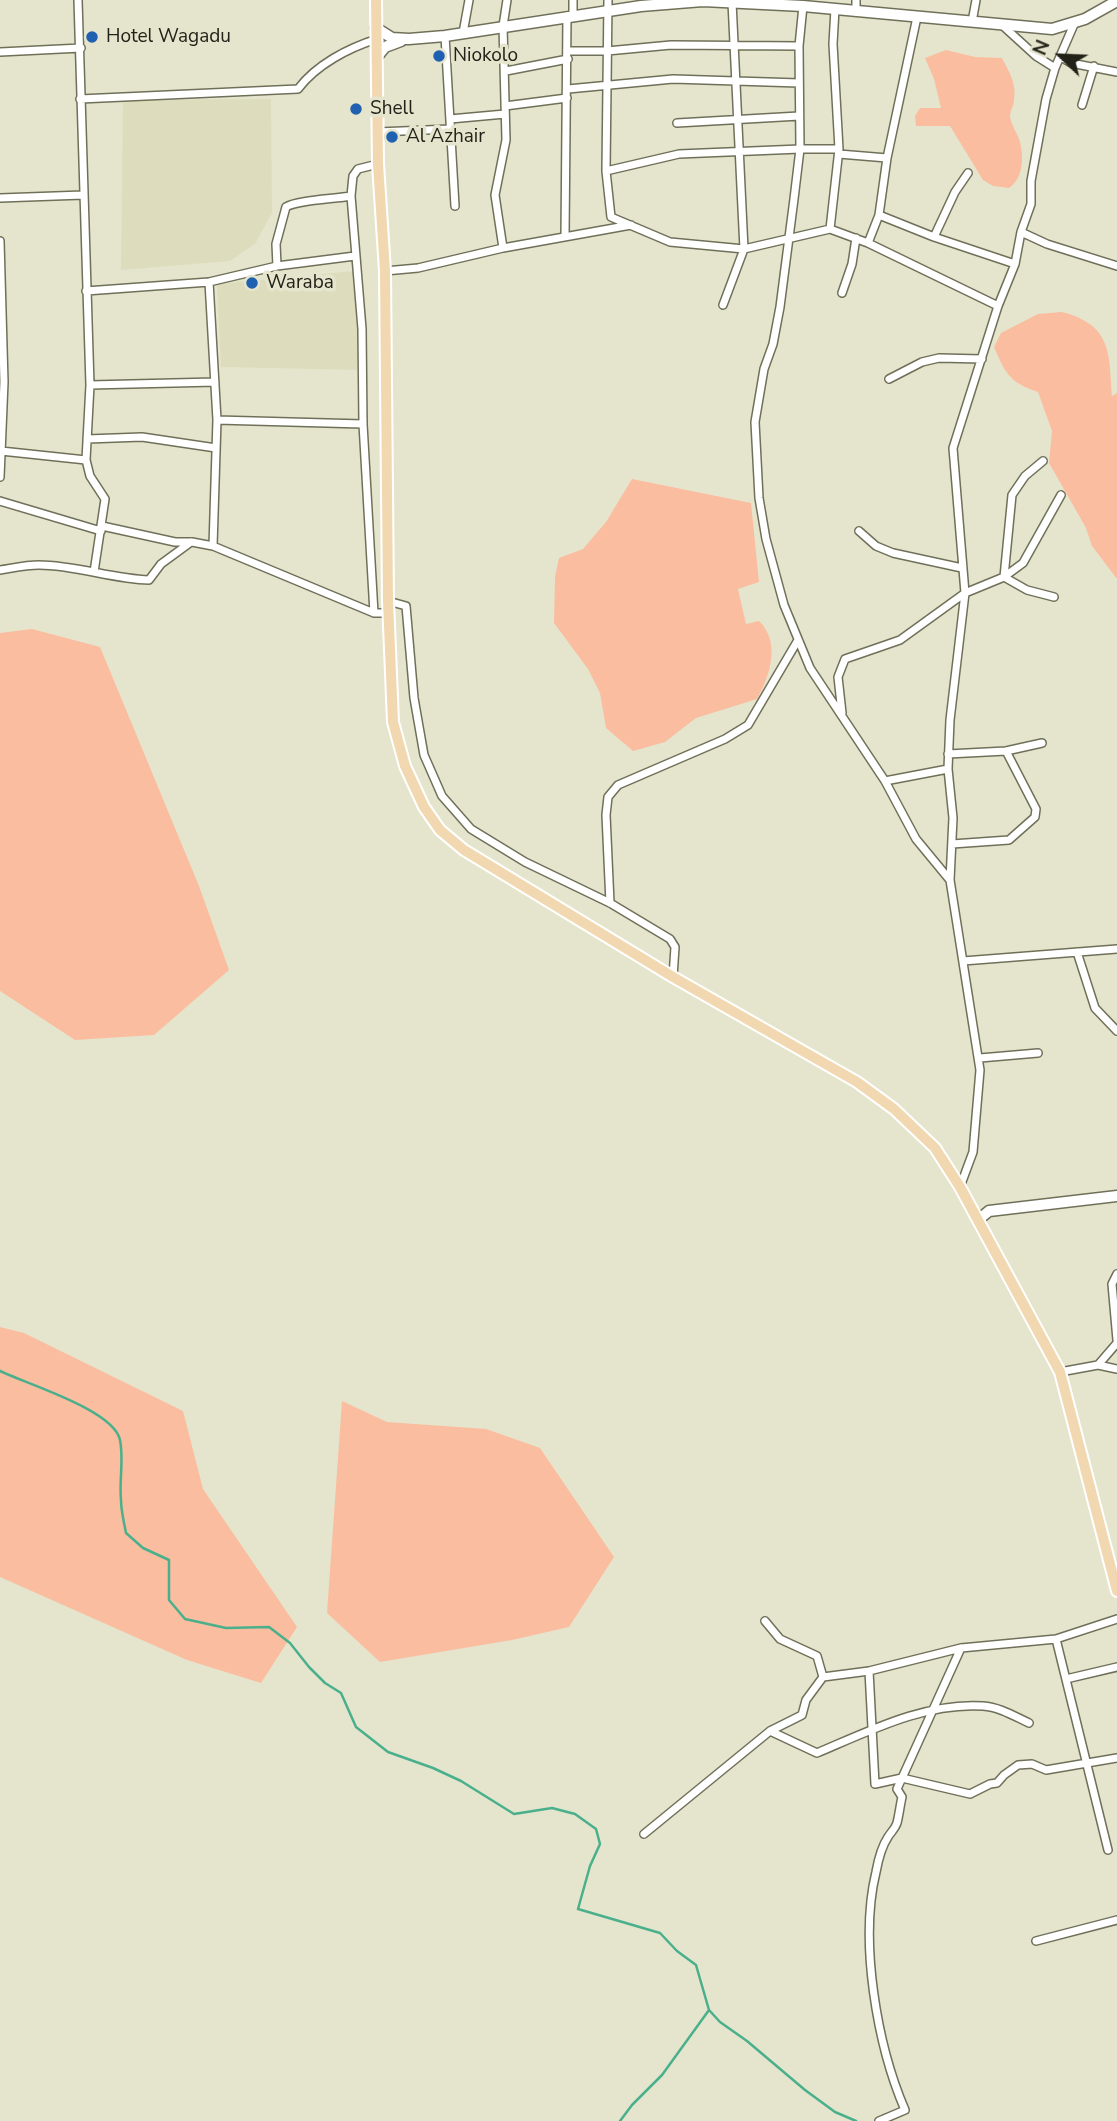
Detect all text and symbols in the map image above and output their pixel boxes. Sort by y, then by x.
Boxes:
north arrow [1026,21,1096,91]
place label: Hotel Wagadu [106,26,231,48]
marker: Hotel Wagadu [84,29,100,45]
text: N [1027,36,1056,59]
place label: Niokolo [453,45,518,67]
marker: Niokolo [431,48,447,64]
place label: Shell [370,98,414,120]
marker: Shell [348,101,364,117]
place label: Al Azhair [406,126,485,148]
marker: Al Azhair [384,129,400,145]
place label: Waraba [266,272,334,294]
marker: Waraba [244,275,260,291]

